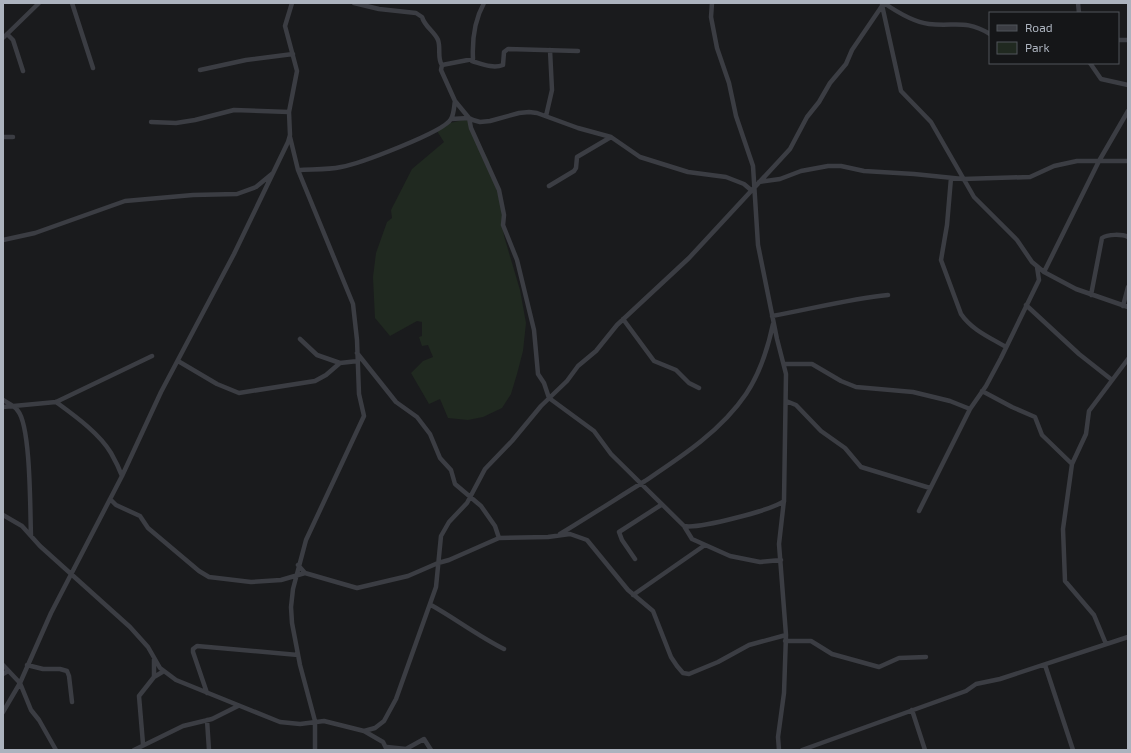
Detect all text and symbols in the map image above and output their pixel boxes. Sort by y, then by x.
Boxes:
legend [989,12,1119,64]
text: Road [1025,20,1053,34]
text: Park [1025,40,1050,54]

